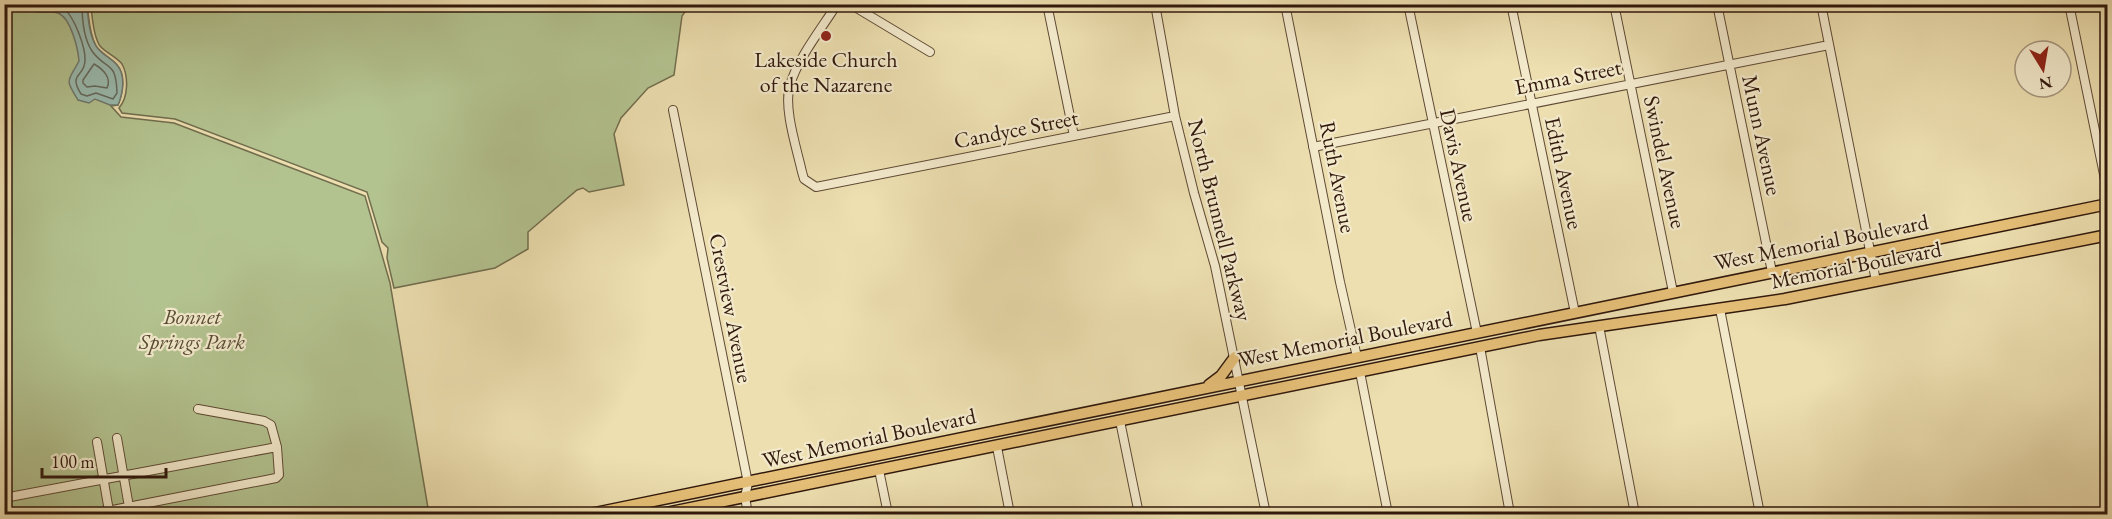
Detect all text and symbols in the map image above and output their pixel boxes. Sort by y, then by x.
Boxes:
marker: Lakeside Church of the Nazarene [819,29,833,43]
north arrow [2013,39,2073,99]
place label: Lakeside Church of the Nazarene [754,45,898,99]
street label: Emma Street [1512,52,1624,102]
street label: Munn Avenue [1735,72,1789,198]
text: N [2037,72,2054,95]
street label: Swindel Avenue [1637,93,1693,231]
street label: Candyce Street [951,103,1081,155]
street label: Davis Avenue [1433,106,1485,224]
street label: Edith Avenue [1538,114,1590,232]
street label: North Brunnell Parkway [1181,116,1259,324]
street label: Ruth Avenue [1313,119,1363,236]
street label: West Memorial Boulevard [1712,208,1930,276]
street label: Crestview Avenue [702,231,760,386]
street label: Memorial Boulevard [1769,236,1943,294]
park label: Bonnet Springs Park [138,302,245,356]
street label: West Memorial Boulevard [1235,304,1456,374]
street label: West Memorial Boulevard [759,401,979,475]
scale bar [42,441,166,479]
text: 100 m [51,450,95,473]

